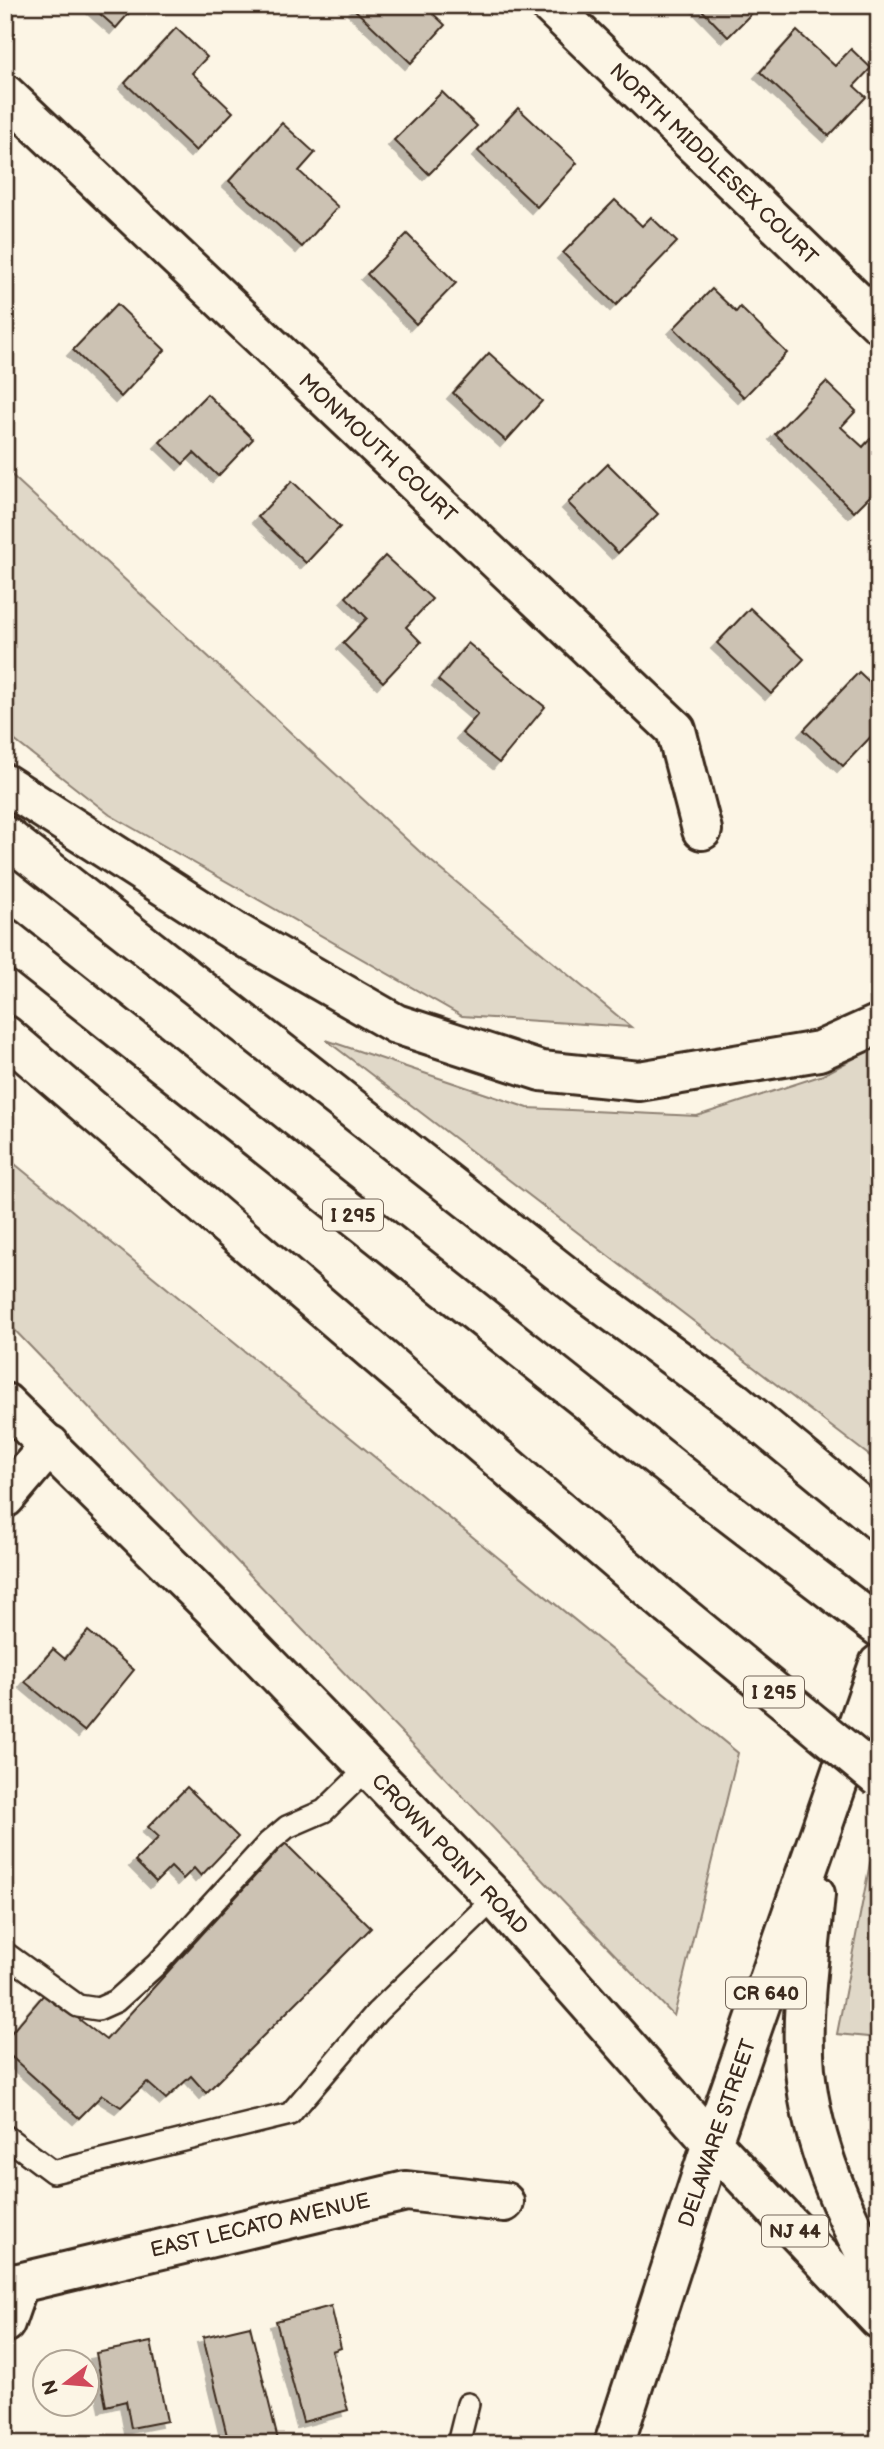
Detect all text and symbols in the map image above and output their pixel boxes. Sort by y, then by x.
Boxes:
street label: NORTH MIDDLESEX COURT [604,58,823,271]
street label: MONMOUTH COURT [293,369,462,528]
road number: I 295 [323,1200,383,1231]
road number: I 295 [744,1676,804,1708]
street label: CROWN POINT ROAD [366,1769,533,1940]
road number: CR 640 [726,1978,806,2008]
street label: DELAWARE STREET [674,2035,762,2231]
street label: EAST LECATO AVENUE [148,2188,372,2263]
road number: NJ 44 [762,2216,828,2246]
north arrow [32,2348,102,2418]
text: N [38,2377,64,2397]

